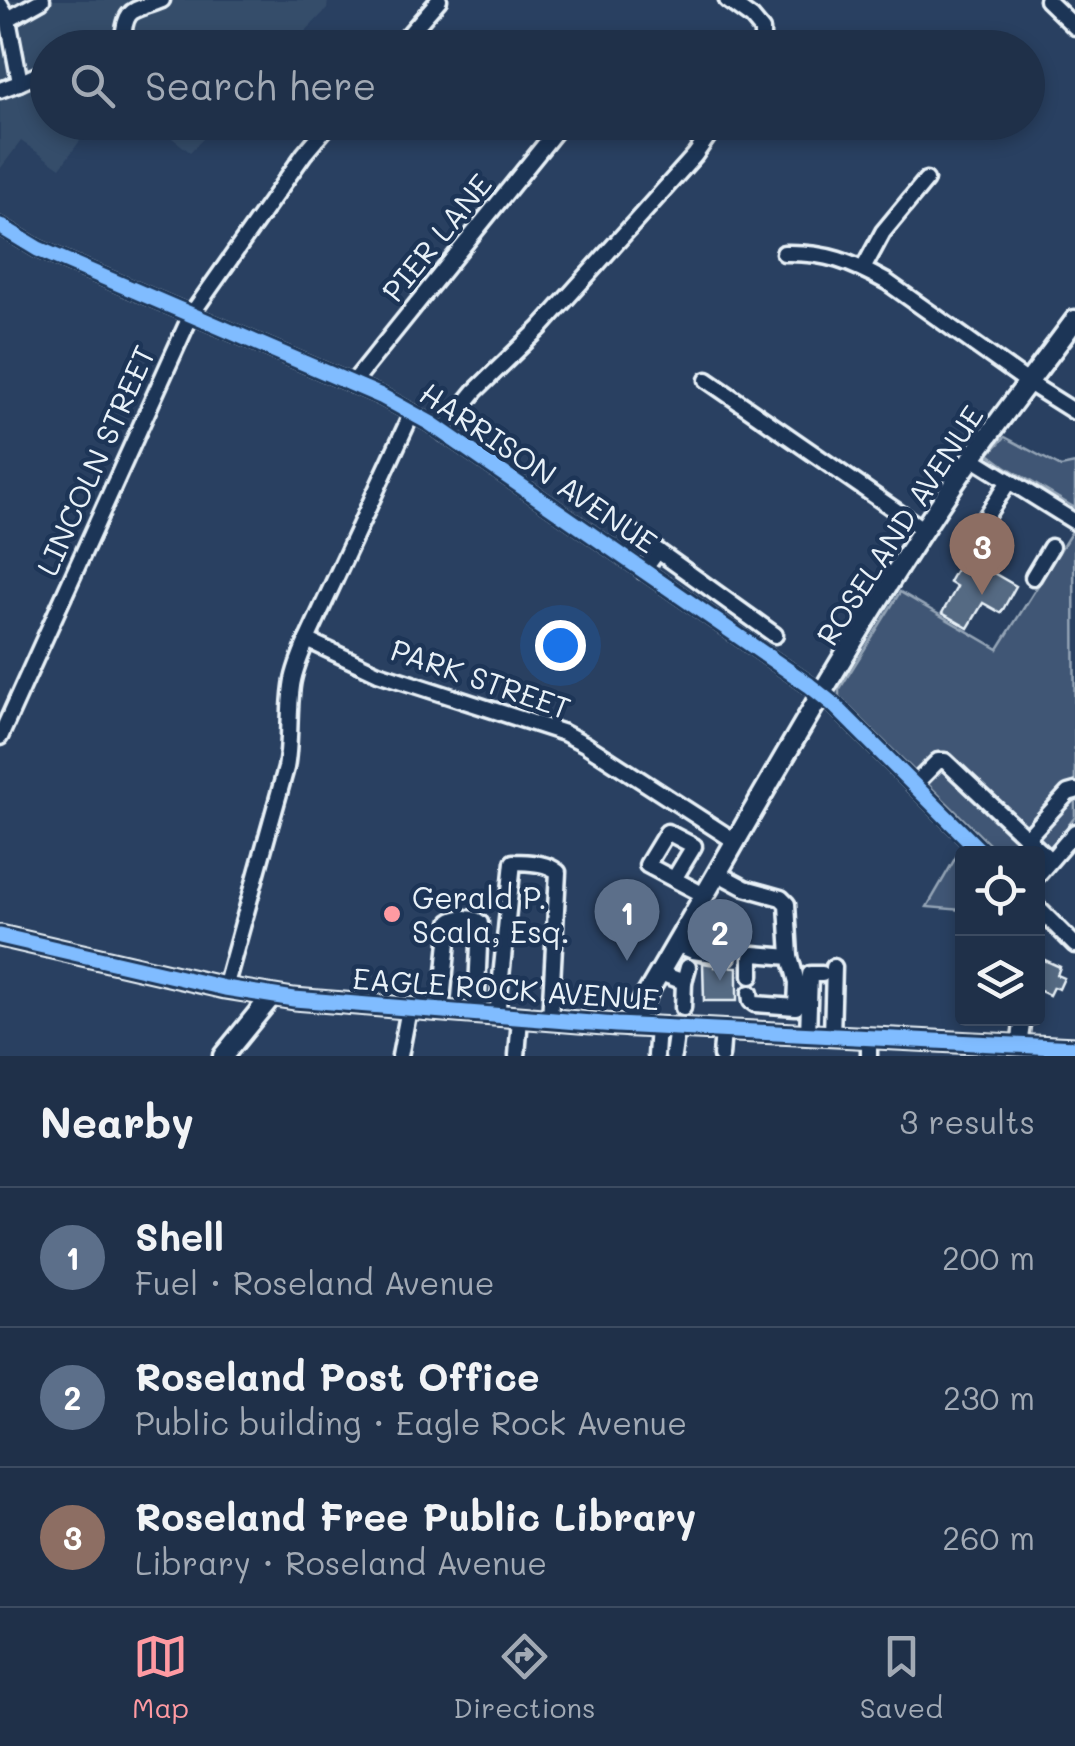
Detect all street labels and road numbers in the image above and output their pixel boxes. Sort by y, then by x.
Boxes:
street label: PIER LANE [372,165,500,309]
street label: LINCOLN STREET [26,339,164,581]
street label: HARRISON AVENUE [412,373,666,561]
street label: ROSELAND AVENUE [807,398,991,652]
street label: PARK STREET [386,629,576,727]
street label: EAGLE ROCK AVENUE [351,957,661,1019]

